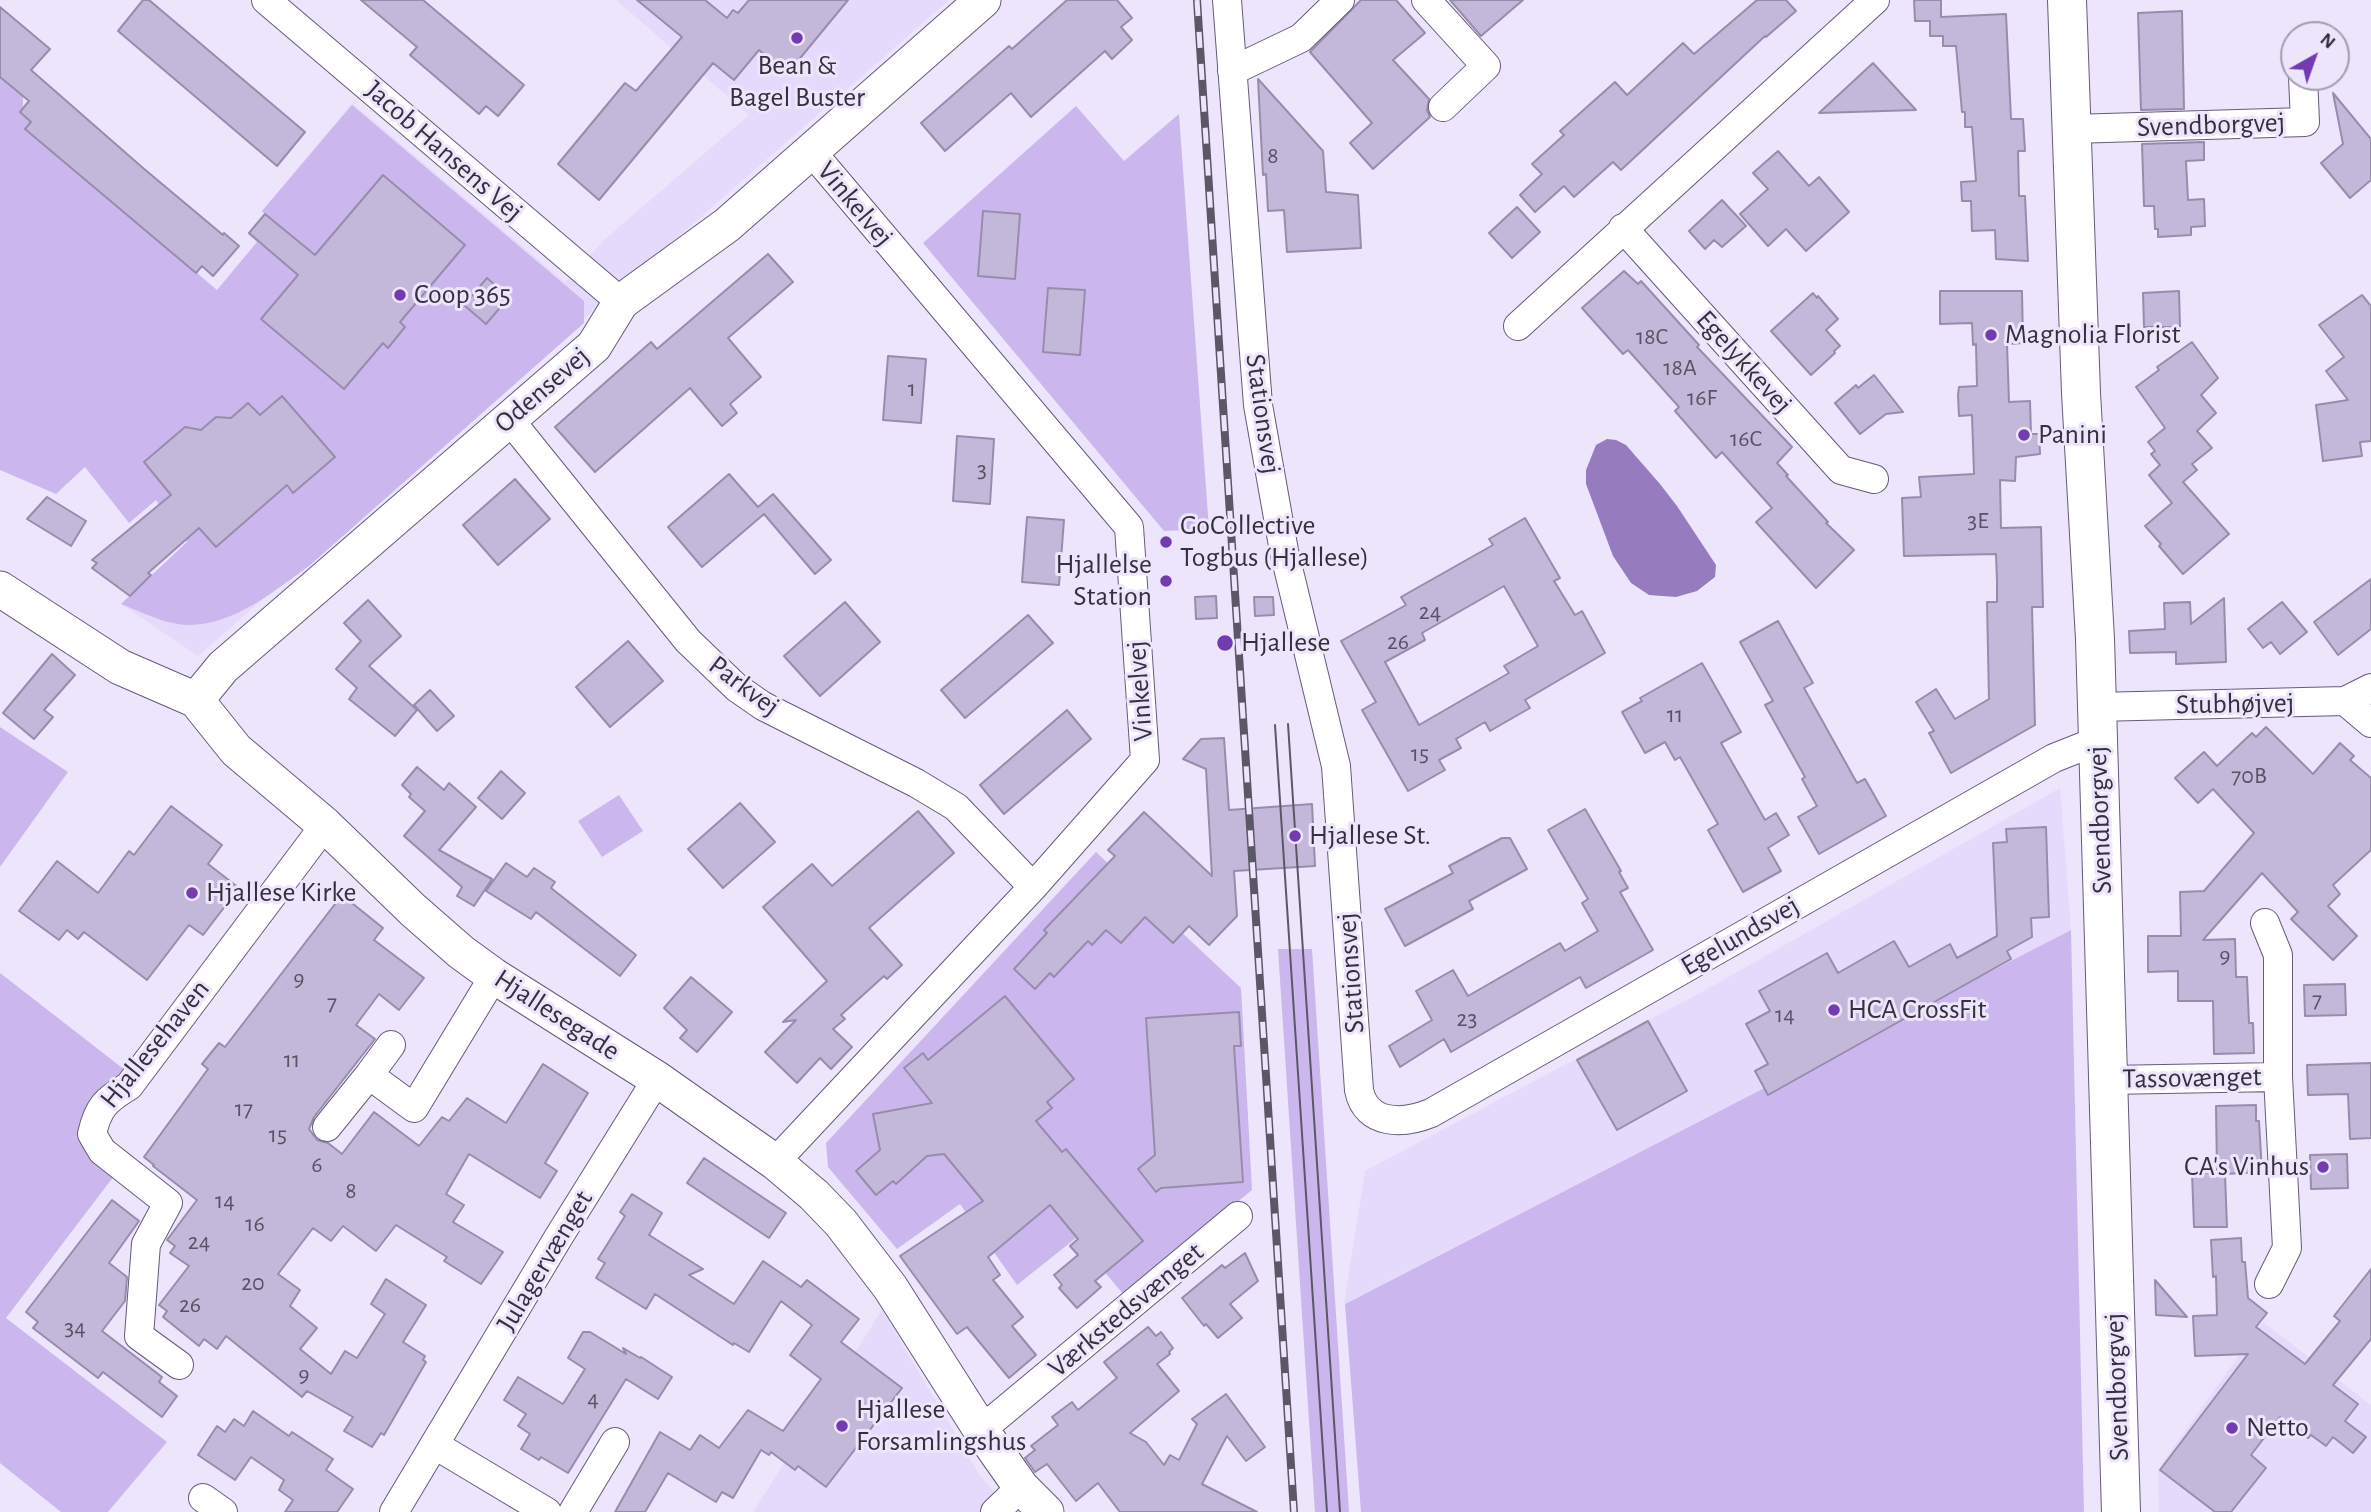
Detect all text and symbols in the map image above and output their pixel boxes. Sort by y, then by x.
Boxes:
north arrow [2280,21,2350,91]
marker: Bean & Bagel Buster [789,30,805,46]
text: N [2316,30,2339,53]
place label: Bean & Bagel Buster [729,49,865,115]
street label: Jacob Hansens Vej [358,73,530,229]
street label: Svendborgvej [2136,106,2286,144]
house number: 8 [1267,142,1279,170]
street label: Vinkelvej [810,155,900,253]
place label: Coop 365 [414,278,511,312]
marker: Coop 365 [392,287,408,303]
street label: Egelykkevej [1689,303,1799,421]
place label: Magnolia Florist [2005,318,2180,352]
house number: 18C [1636,323,1668,351]
marker: Magnolia Florist [1983,327,1999,343]
street label: Odensevej [488,340,596,440]
street label: Stationsvej [1238,352,1288,476]
house number: 18A [1663,354,1697,382]
house number: 1 [908,375,916,403]
house number: 16F [1687,384,1717,412]
place label: Panini [2038,418,2107,452]
house number: 16C [1730,425,1762,453]
marker: Panini [2016,427,2032,443]
house number: 3 [977,456,987,484]
house number: 3E [1967,507,1989,535]
place label: GoCollective Togbus (Hjallese) [1180,509,1369,575]
marker: GoCollective Togbus (Hjallese) [1158,534,1174,550]
place label: Hjallelse Station [1056,548,1152,614]
marker: Hjallelse Station [1158,573,1174,589]
house number: 24 [1419,598,1441,626]
place label: Hjallese [1241,626,1331,660]
house number: 26 [1387,628,1409,656]
marker: Hjallese [1215,633,1235,653]
street label: Vinkelvej [1120,639,1160,743]
street label: Parkvej [702,648,786,724]
street label: Stubhøjvej [2176,686,2294,722]
house number: 11 [1667,701,1683,729]
house number: 15 [1411,740,1429,768]
street label: Svendborgvej [2081,745,2119,895]
house number: 70B [2231,762,2267,790]
place label: Hjallese St. [1309,819,1431,853]
marker: Hjallese St. [1287,828,1303,844]
place label: Hjallese Kirke [206,876,357,910]
marker: Hjallese Kirke [184,885,200,901]
street label: Egelundsvej [1675,889,1805,983]
street label: Stationsvej [1330,912,1372,1034]
house number: 9 [2219,942,2231,970]
street label: Hjallesegade [488,962,626,1068]
house number: 9 [293,965,305,993]
street label: Hjallesehaven [93,973,217,1115]
house number: 7 [2312,986,2322,1014]
house number: 7 [327,989,337,1017]
place label: HCA CrossFit [1848,993,1987,1027]
house number: 14 [1775,1001,1795,1029]
marker: HCA CrossFit [1826,1002,1842,1018]
house number: 23 [1457,1005,1477,1033]
house number: 11 [284,1046,300,1074]
street label: Tassovænget [2122,1060,2262,1096]
house number: 17 [235,1095,253,1123]
house number: 15 [269,1121,287,1149]
place label: CA's Vinhus [2184,1150,2309,1184]
house number: 6 [311,1151,323,1179]
marker: CA's Vinhus [2315,1159,2331,1175]
house number: 8 [345,1177,357,1205]
street label: Julagervænget [490,1184,600,1338]
house number: 14 [215,1187,235,1215]
house number: 16 [245,1210,265,1238]
house number: 24 [188,1228,210,1256]
street label: Værkstedsvænget [1042,1235,1210,1385]
house number: 20 [241,1269,265,1297]
house number: 26 [179,1291,201,1319]
street label: Svendborgvej [2098,1312,2136,1462]
house number: 34 [64,1314,86,1342]
house number: 9 [298,1361,310,1389]
house number: 4 [587,1385,599,1413]
place label: Hjallese Forsamlingshus [856,1393,1026,1459]
place label: Netto [2246,1411,2309,1445]
marker: Hjallese Forsamlingshus [834,1418,850,1434]
marker: Netto [2224,1420,2240,1436]

